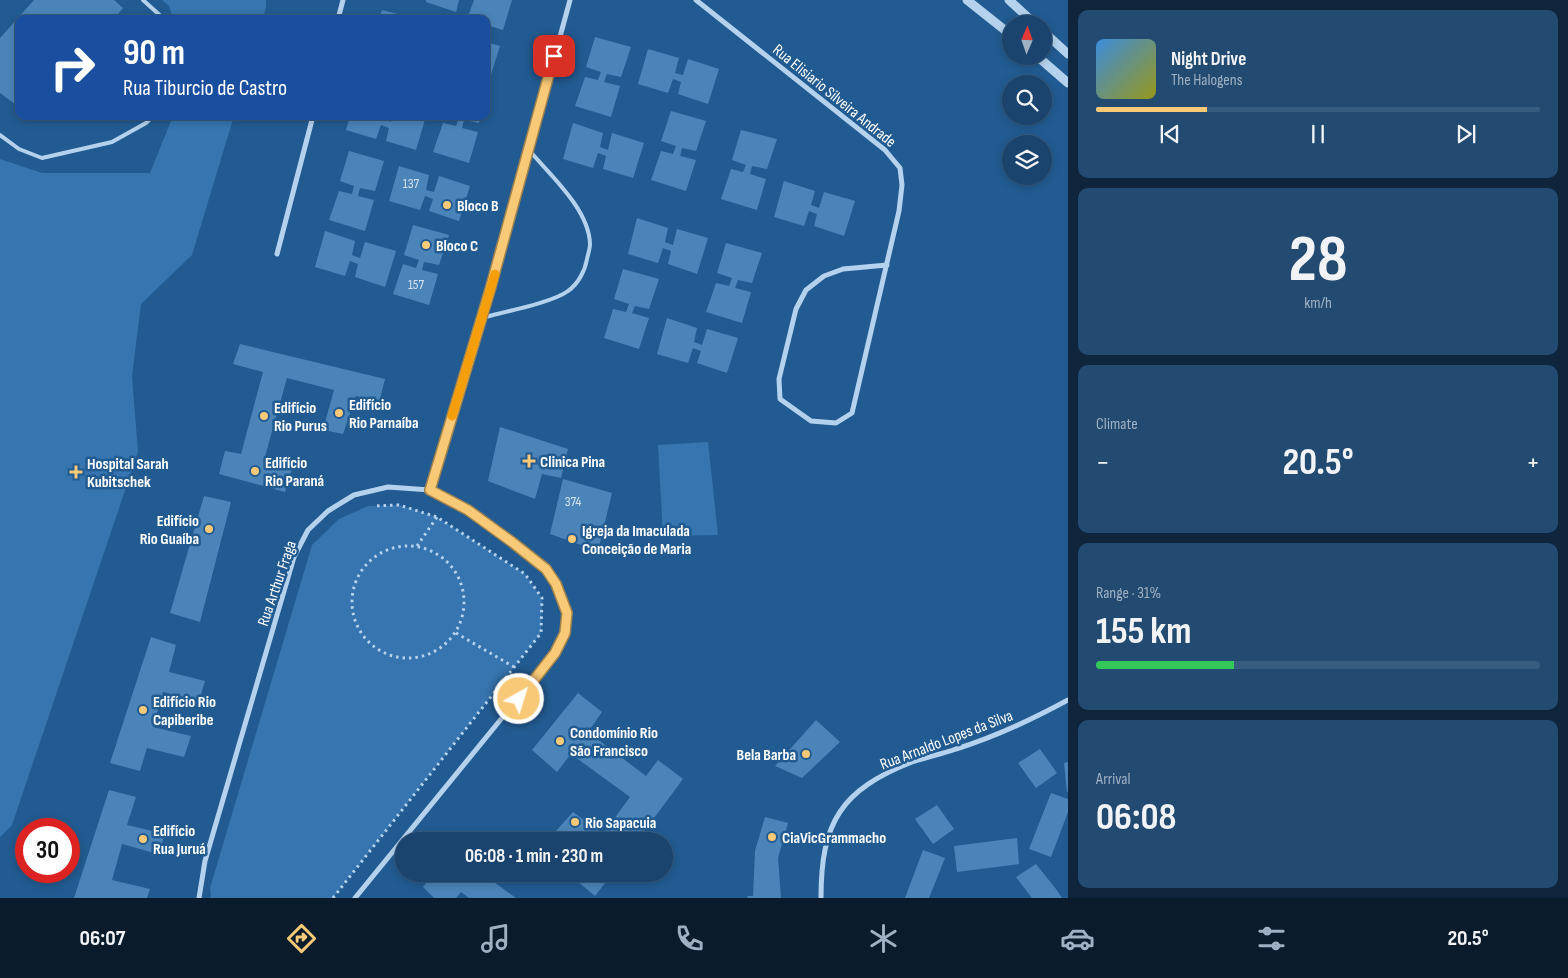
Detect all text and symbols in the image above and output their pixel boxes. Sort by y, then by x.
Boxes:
north arrow [1002,15,1052,65]
map controls [1002,15,1052,185]
text: 90 m [123,32,185,75]
icon: right [40,35,105,100]
pin [533,35,575,77]
street label: Rua Elisiario Silveira Andrade [769,41,899,152]
icon: arrive [540,42,568,70]
text: Night Drive [1171,48,1246,71]
text: The Halogens [1171,71,1242,90]
text: Rua Tiburcio de Castro [123,75,287,102]
button: search [1002,75,1052,125]
icon: previous [1156,120,1184,148]
icon: pause [1304,120,1332,148]
icon: next [1452,120,1480,148]
button: layers [1002,135,1052,185]
house number: 137 [403,175,420,192]
place label: Bloco B [457,197,499,216]
marker: Bloco B [441,199,453,211]
text: 28 [1288,222,1348,300]
place label: Bloco C [436,237,478,256]
marker: Bloco C [420,239,432,251]
house number: 157 [408,276,424,293]
text: km/h [1304,294,1332,313]
place label: Edifício Rio Parnaíba [349,396,419,433]
place label: Edifício Rio Purus [274,399,327,436]
marker: Edifício Rio Parnaíba [333,407,345,419]
marker: Edifício Rio Purus [258,410,270,422]
text: Climate [1096,415,1138,434]
text: 20.5° [1282,440,1354,485]
text: − [1096,446,1110,479]
text: + [1526,446,1540,479]
place label: Clinica Pina [540,453,605,472]
place label: Edifício Rio Paraná [265,454,324,491]
marker: Clinica Pina [522,454,536,468]
place label: Hospital Sarah Kubitschek [87,455,169,492]
marker: Hospital Sarah Kubitschek [69,465,83,479]
marker: Edifício Rio Paraná [249,465,261,477]
house number: 374 [565,493,581,510]
place label: Edifício Rio Guaíba [140,512,199,549]
place label: Igreja da Imaculada Conceição de Maria [582,522,691,559]
marker: Edifício Rio Guaíba [203,523,215,535]
marker: Igreja da Imaculada Conceição de Maria [566,533,578,545]
street label: Rua Arthur Fraga [254,538,301,629]
text: Range · 31% [1096,584,1161,603]
text: 155 km [1096,609,1192,654]
position arrow [492,672,544,724]
place label: Edifício Rio Capiberibe [153,693,216,730]
marker: Edifício Rio Capiberibe [137,704,149,716]
street label: Rua Arnaldo Lopes da Silva [878,706,1015,774]
place label: Condomínio Rio São Francisco [570,724,658,761]
marker: Condomínio Rio São Francisco [554,735,566,747]
place label: Bela Barba [737,746,796,765]
marker: Bela Barba [800,748,812,760]
text: Arrival [1096,770,1130,789]
text: 06:08 [1096,795,1177,840]
place label: Rio Sapacuia [585,814,656,833]
marker: Rio Sapacuia [569,816,581,828]
speed limit sign: 30 [15,818,80,883]
place label: Edifício Rua Juruá [153,822,206,859]
place label: CiaVicGrammacho [782,829,886,848]
marker: CiaVicGrammacho [766,831,778,843]
marker: Edifício Rua Juruá [137,833,149,845]
text: 06:08 · 1 min · 230 m [465,845,603,868]
icon: directions [284,921,319,956]
icon: music [478,921,513,956]
icon: phone [672,921,707,956]
icon: climate [866,921,901,956]
icon: car [1060,921,1095,956]
icon: filters [1254,921,1289,956]
text: 06:07 [79,925,125,952]
text: 20.5° [1447,925,1489,952]

